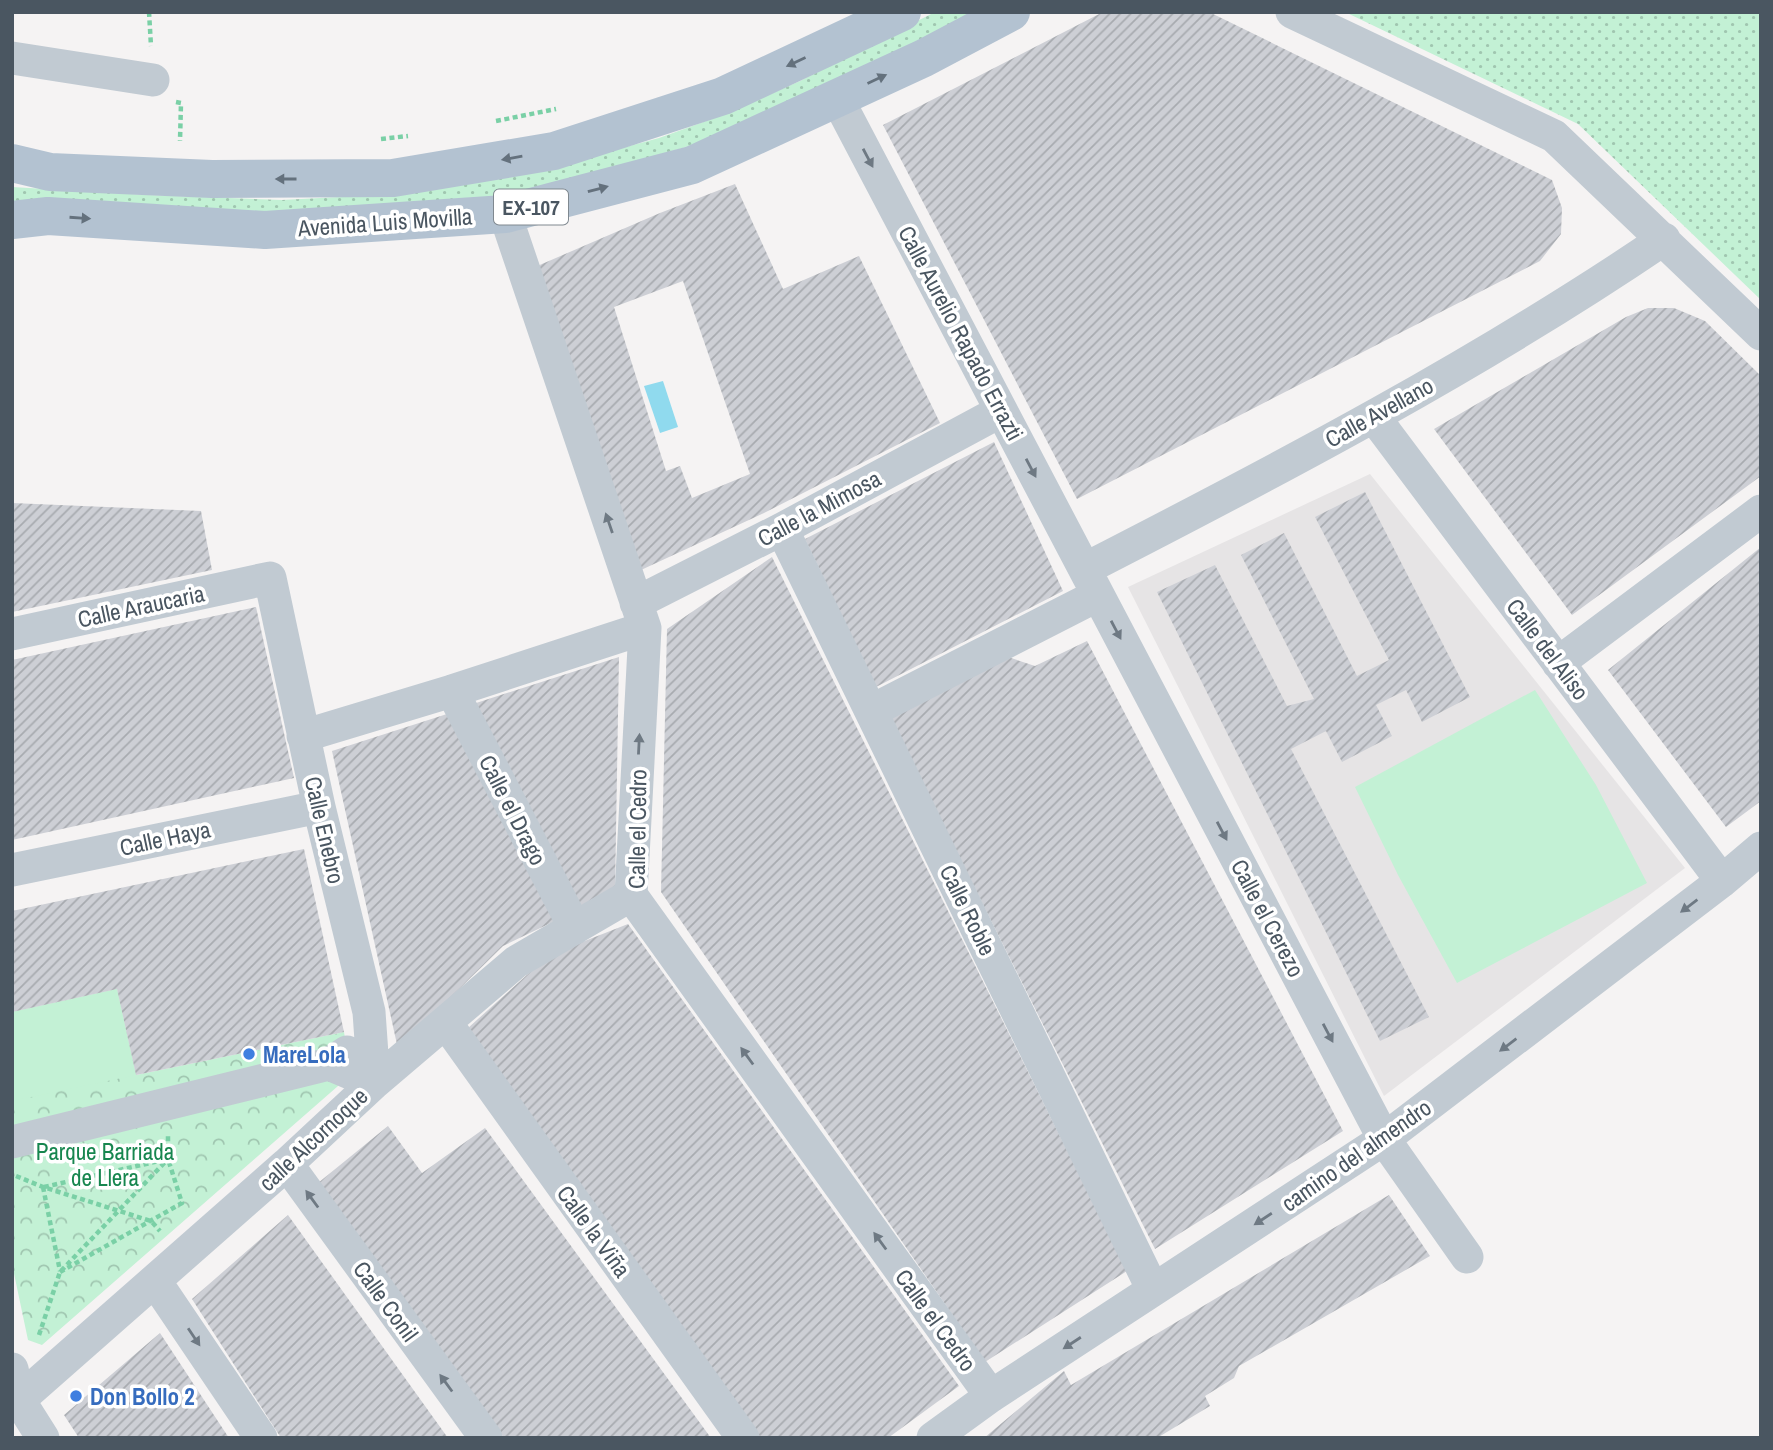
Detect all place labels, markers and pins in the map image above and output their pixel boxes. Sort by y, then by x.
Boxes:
place label: MareLola [263,1039,346,1070]
marker: MareLola [241,1046,257,1062]
place label: Don Bollo 2 [90,1381,195,1412]
marker: Don Bollo 2 [68,1388,84,1404]

